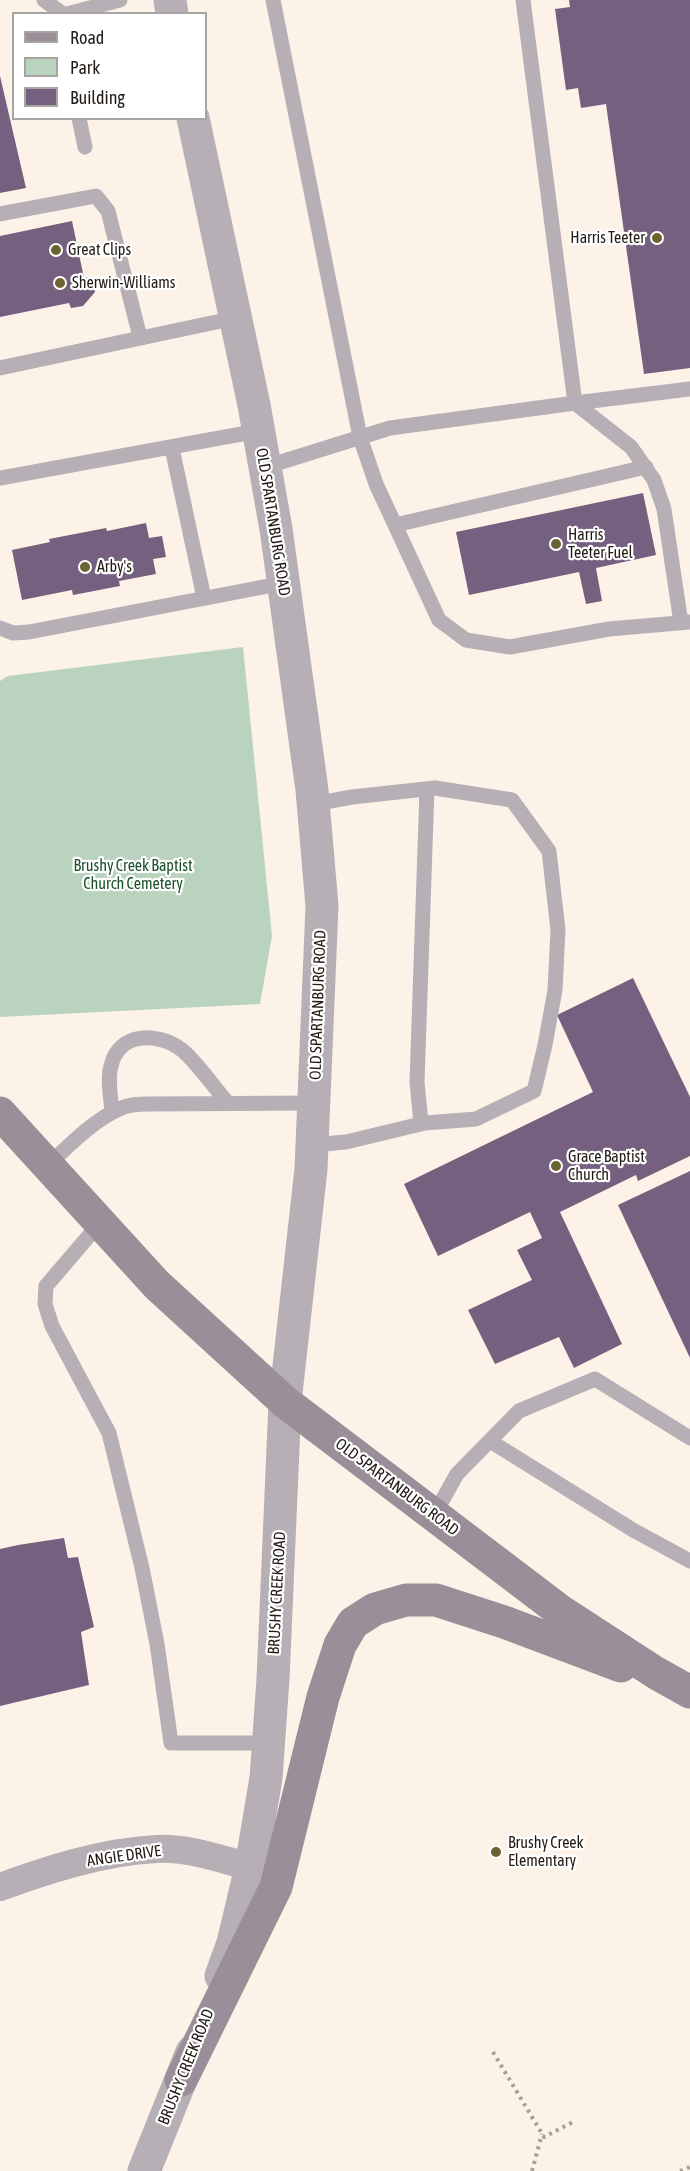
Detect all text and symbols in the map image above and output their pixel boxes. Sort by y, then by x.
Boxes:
legend [12,12,207,120]
text: Road [70,27,104,48]
text: Park [70,57,100,78]
text: Building [70,87,125,108]
place label: Harris Teeter [570,228,645,248]
marker: Harris Teeter [650,231,664,245]
place label: Great Clips [68,240,131,260]
marker: Great Clips [49,243,63,257]
place label: Sherwin-Williams [72,273,176,293]
marker: Sherwin-Williams [53,276,67,290]
street label: OLD SPARTANBURG ROAD [252,447,294,597]
place label: Harris Teeter Fuel [568,525,633,563]
marker: Harris Teeter Fuel [549,537,563,551]
place label: Arby's [97,557,132,577]
marker: Arby's [78,560,92,574]
park label: Brushy Creek Baptist Church Cemetery [74,856,192,894]
street label: OLD SPARTANBURG ROAD [306,930,330,1080]
place label: Grace Baptist Church [568,1147,645,1185]
marker: Grace Baptist Church [549,1159,563,1173]
street label: OLD SPARTANBURG ROAD [331,1434,463,1540]
street label: BRUSHY CREEK ROAD [264,1531,290,1655]
place label: Brushy Creek Elementary [508,1833,584,1871]
street label: ANGIE DRIVE [86,1841,162,1871]
marker: Brushy Creek Elementary [489,1845,503,1859]
street label: BRUSHY CREEK ROAD [154,2006,218,2128]

